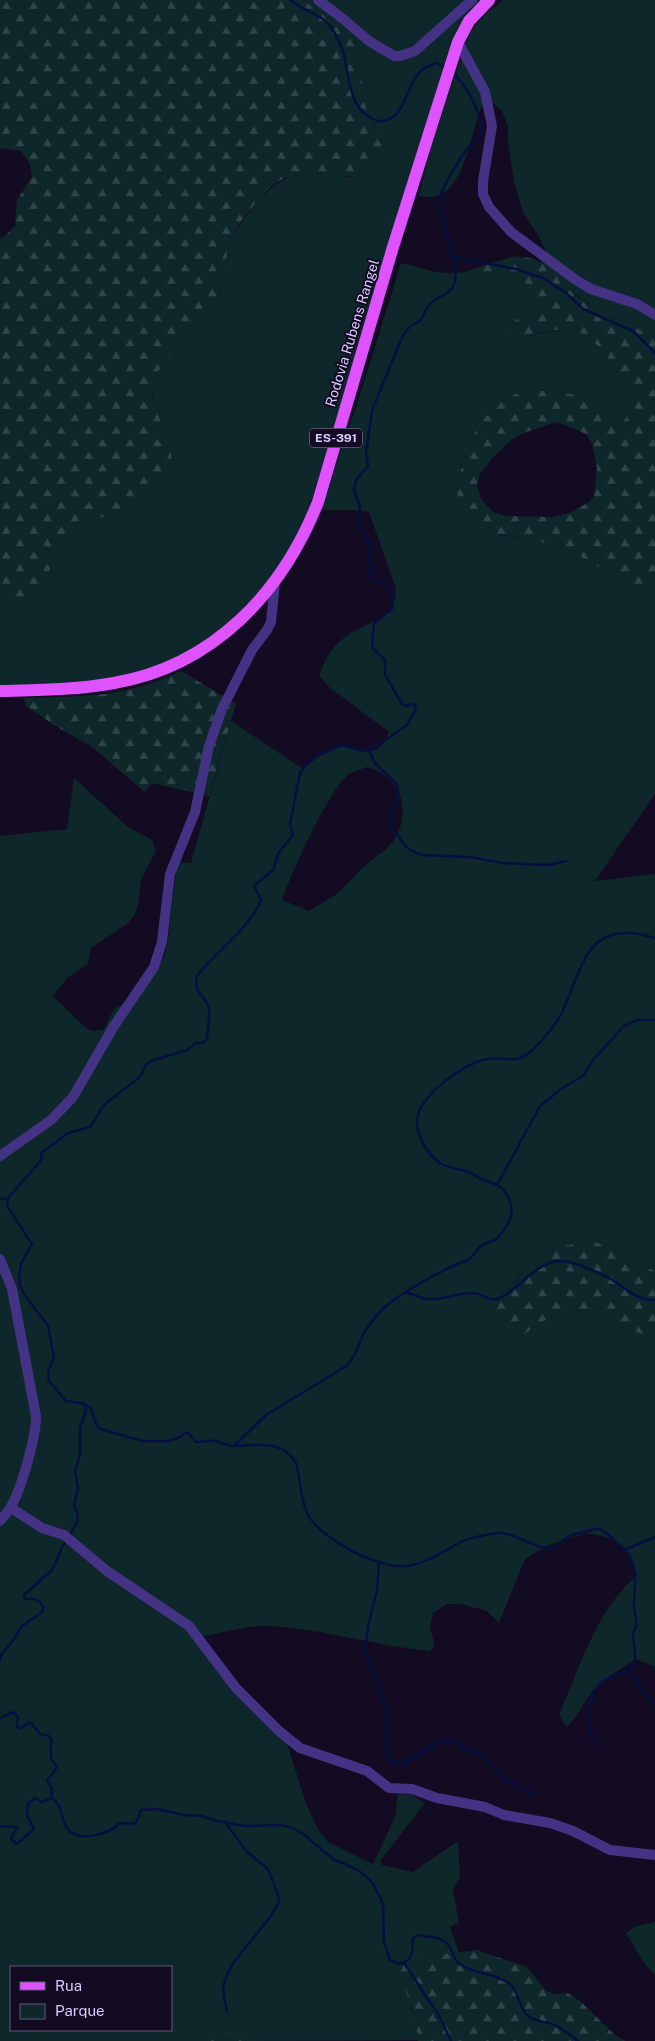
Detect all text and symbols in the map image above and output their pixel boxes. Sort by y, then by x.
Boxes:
street label: Rodovia Rubens Rangel [322,257,382,409]
road number: ES-391 [310,428,362,448]
legend [10,1966,172,2031]
text: Rua [55,1977,82,1994]
text: Parque [55,2002,105,2019]

